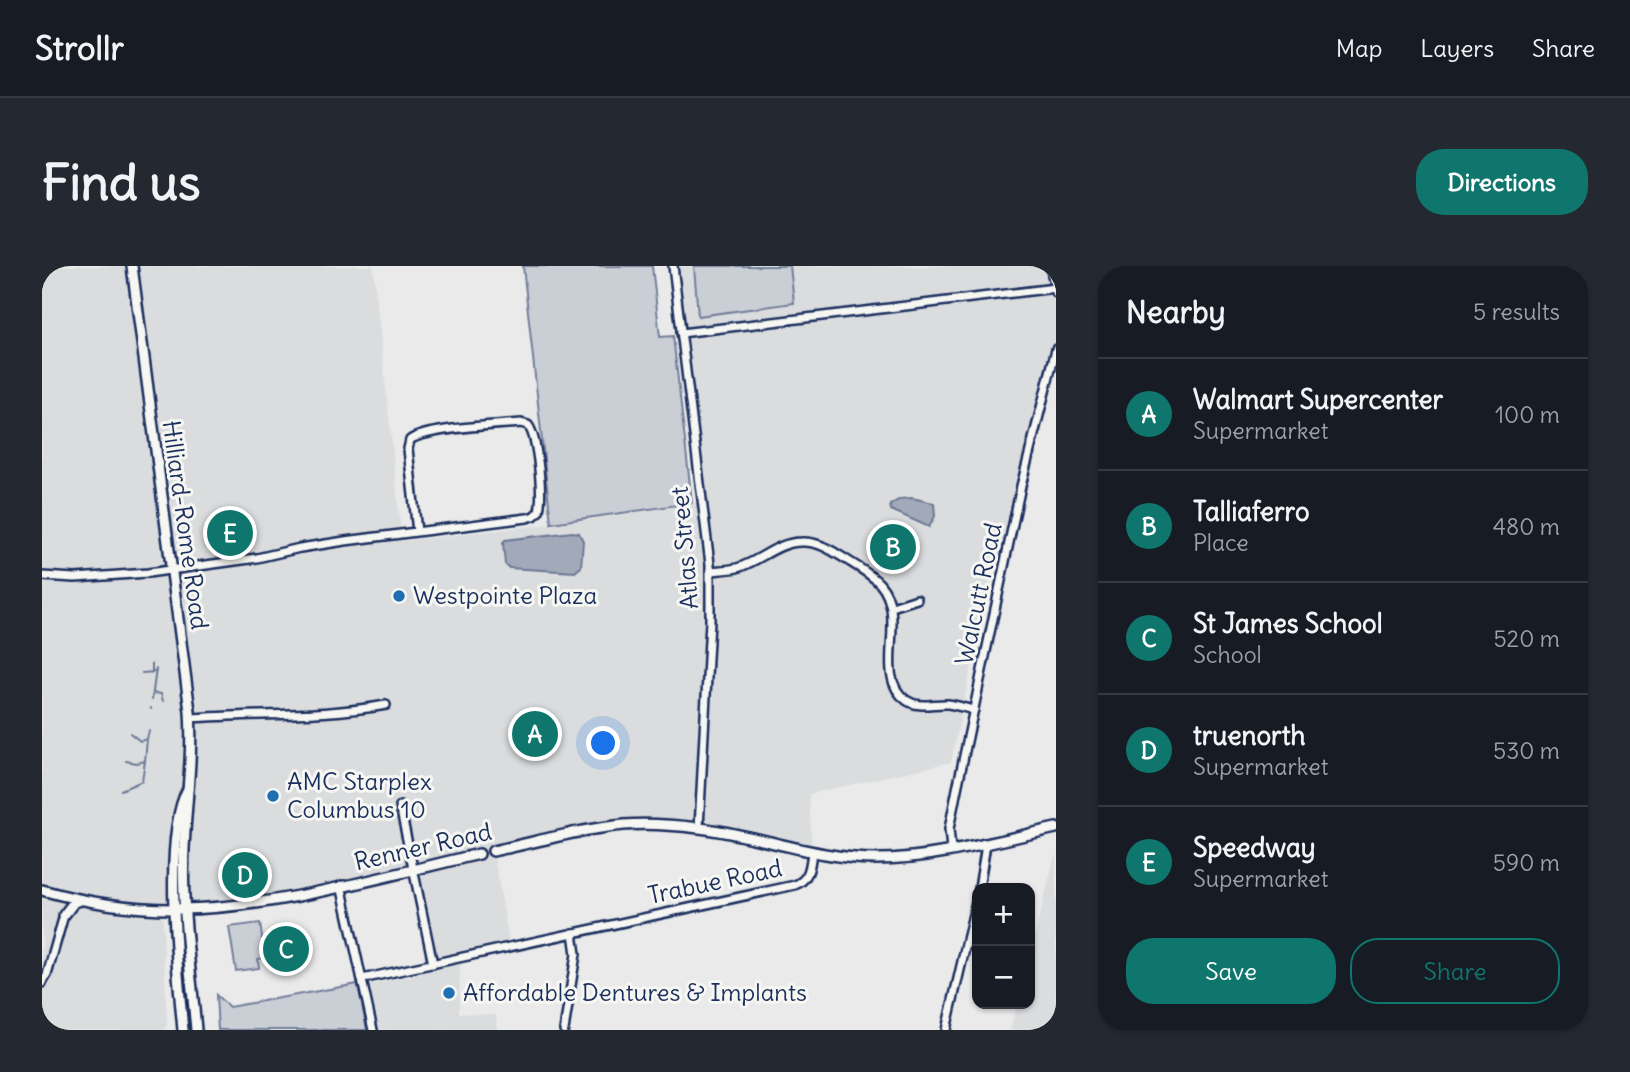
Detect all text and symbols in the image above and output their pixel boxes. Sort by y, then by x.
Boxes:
text: Strollr [35,27,124,69]
text: Map [1336,33,1382,63]
text: Layers [1420,33,1494,63]
text: Share [1532,33,1595,63]
button: Directions [1416,149,1588,215]
text: Find us [42,152,200,213]
text: Nearby [1126,293,1226,331]
text: 5 results [1473,297,1560,326]
text: Walmart Supercenter [1193,383,1443,416]
text: A [1142,400,1156,429]
text: 100 m [1495,400,1560,429]
text: Supermarket [1193,416,1329,445]
street label: Hilliard-Rome Road [156,419,215,631]
street label: Atlas Street [664,485,704,611]
text: Talliaferro [1193,495,1310,528]
pin: E [207,507,253,559]
text: B [1141,512,1157,541]
text: 480 m [1493,512,1560,541]
street label: Walcutt Road [948,520,1008,668]
pin: B [870,521,916,573]
text: Place [1193,528,1249,557]
place label: Westpointe Plaza [413,580,597,610]
marker: Westpointe Plaza [391,588,407,604]
text: St James School [1193,607,1383,640]
text: C [1141,624,1157,653]
text: 520 m [1493,624,1560,653]
text: School [1193,640,1262,669]
pin: A [512,708,558,760]
text: truenorth [1193,719,1305,752]
your location [586,726,620,760]
text: D [1141,736,1157,765]
text: 530 m [1493,736,1560,765]
text: Supermarket [1193,752,1329,781]
place label: AMC Starplex Columbus 10 [287,766,432,824]
marker: AMC Starplex Columbus 10 [265,788,281,804]
street label: Renner Road [351,816,494,876]
text: Speedway [1193,831,1316,864]
text: E [1142,848,1156,877]
text: 590 m [1493,848,1560,877]
pin: D [222,849,268,901]
street label: Trabue Road [645,852,785,910]
text: Supermarket [1193,864,1329,893]
map controls [972,883,1035,1009]
button: + [972,883,1035,946]
pin: C [263,923,309,975]
button: Save [1126,938,1336,1004]
button: Share [1350,938,1560,1004]
button: − [972,946,1035,1009]
place label: Affordable Dentures & Implants [463,977,807,1007]
marker: Affordable Dentures & Implants [441,985,457,1001]

